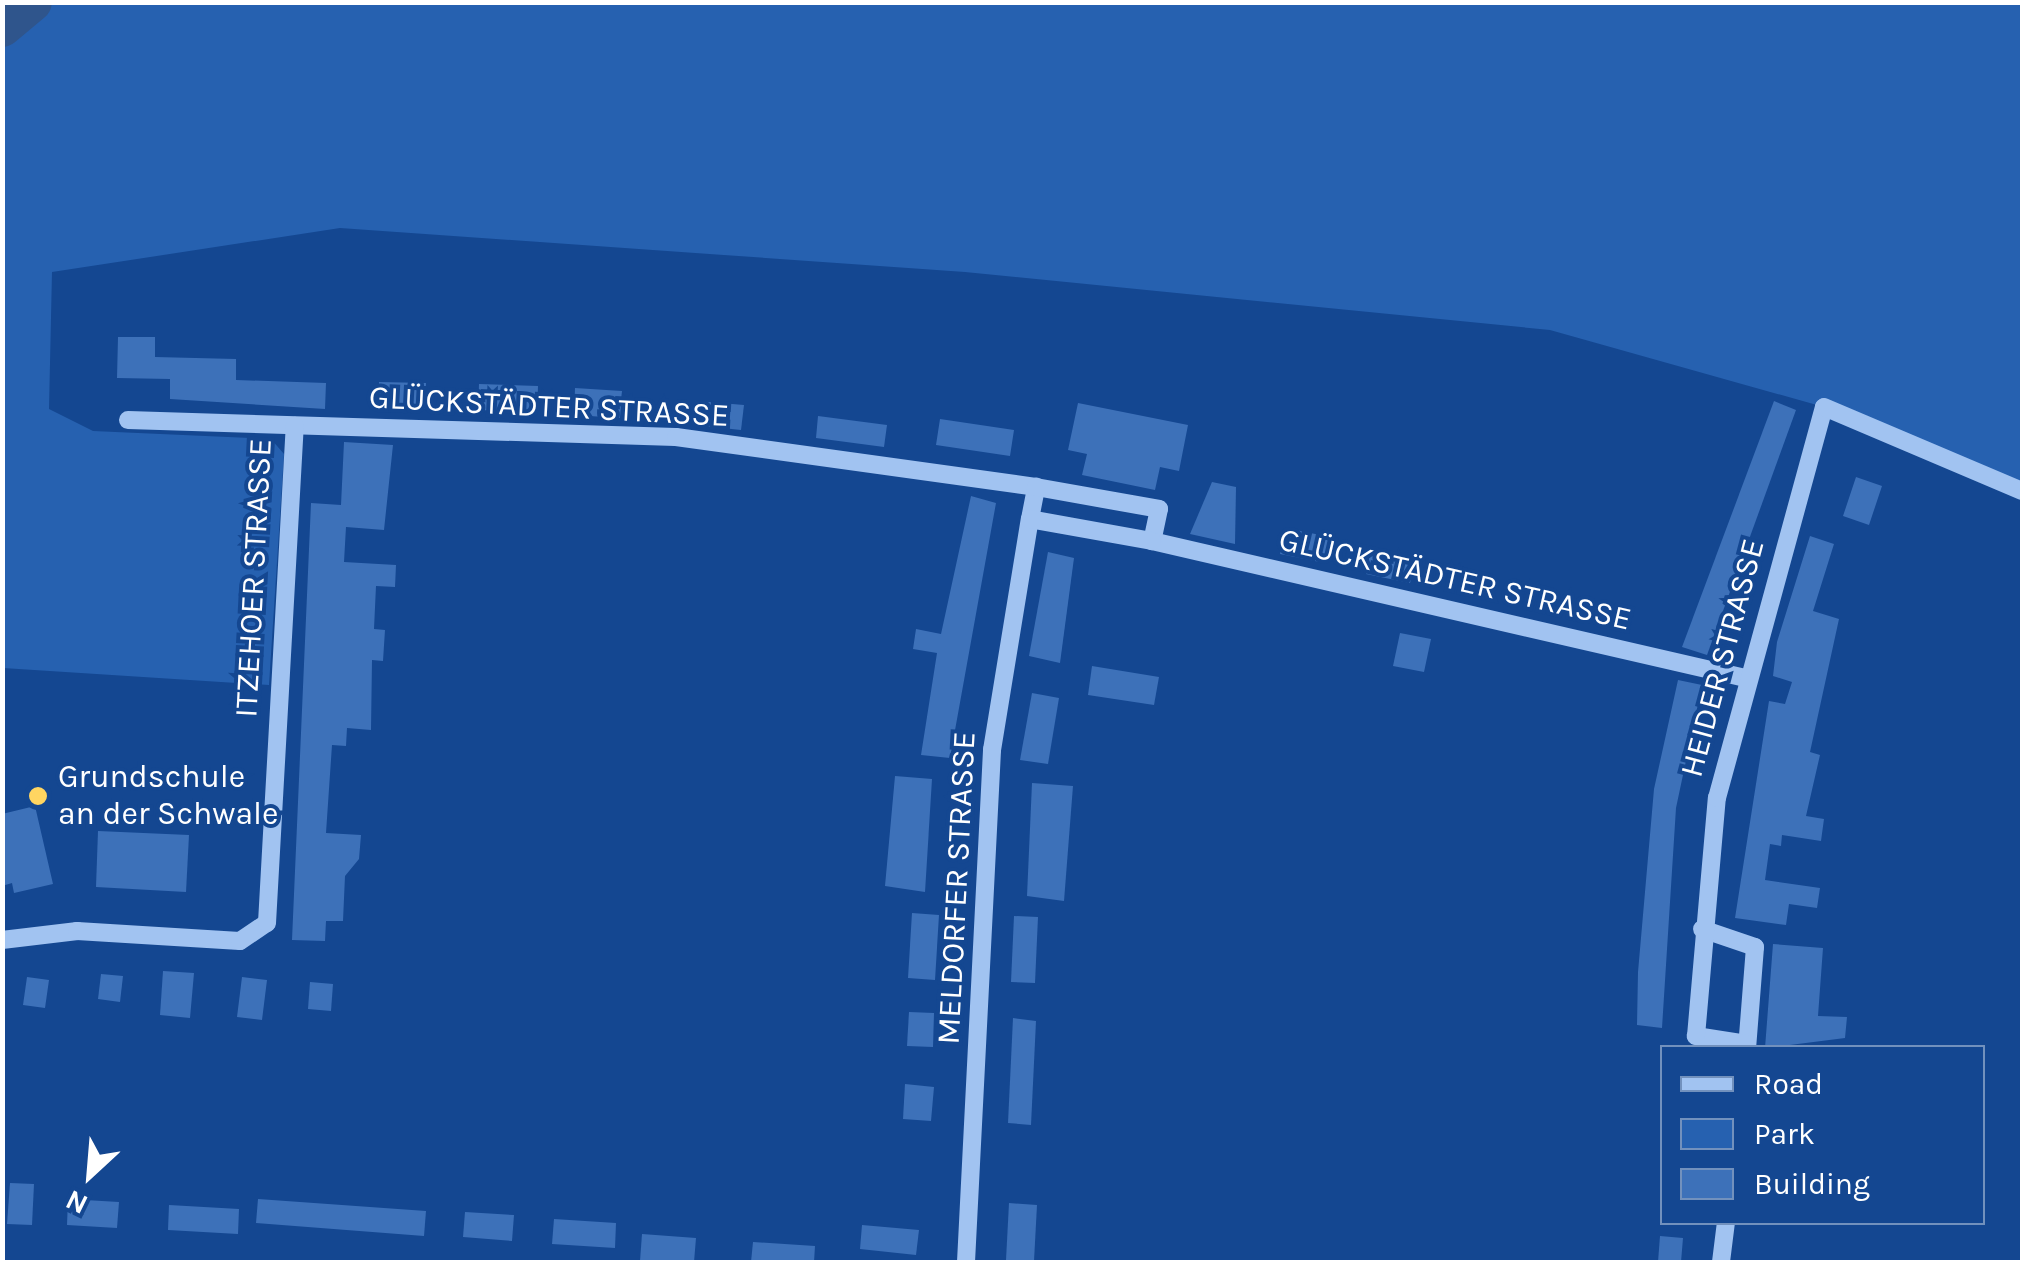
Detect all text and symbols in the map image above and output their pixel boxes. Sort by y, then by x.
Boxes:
street label: GLÜCKSTÄDTER STRASSE [368,378,730,436]
street label: ITZEHOER STRASSE [228,438,280,718]
street label: GLÜCKSTÄDTER STRASSE [1275,521,1635,639]
street label: HEIDER STRASSE [1673,535,1773,781]
street label: MELDORFER STRASSE [930,731,984,1045]
place label: Grundschule an der Schwale [58,759,278,834]
marker: Grundschule an der Schwale [27,785,49,807]
legend [1660,1045,1985,1225]
text: Road [1754,1066,1823,1102]
text: Park [1754,1116,1815,1152]
north arrow [40,1125,140,1225]
text: Building [1754,1166,1870,1202]
text: N [60,1183,93,1222]

